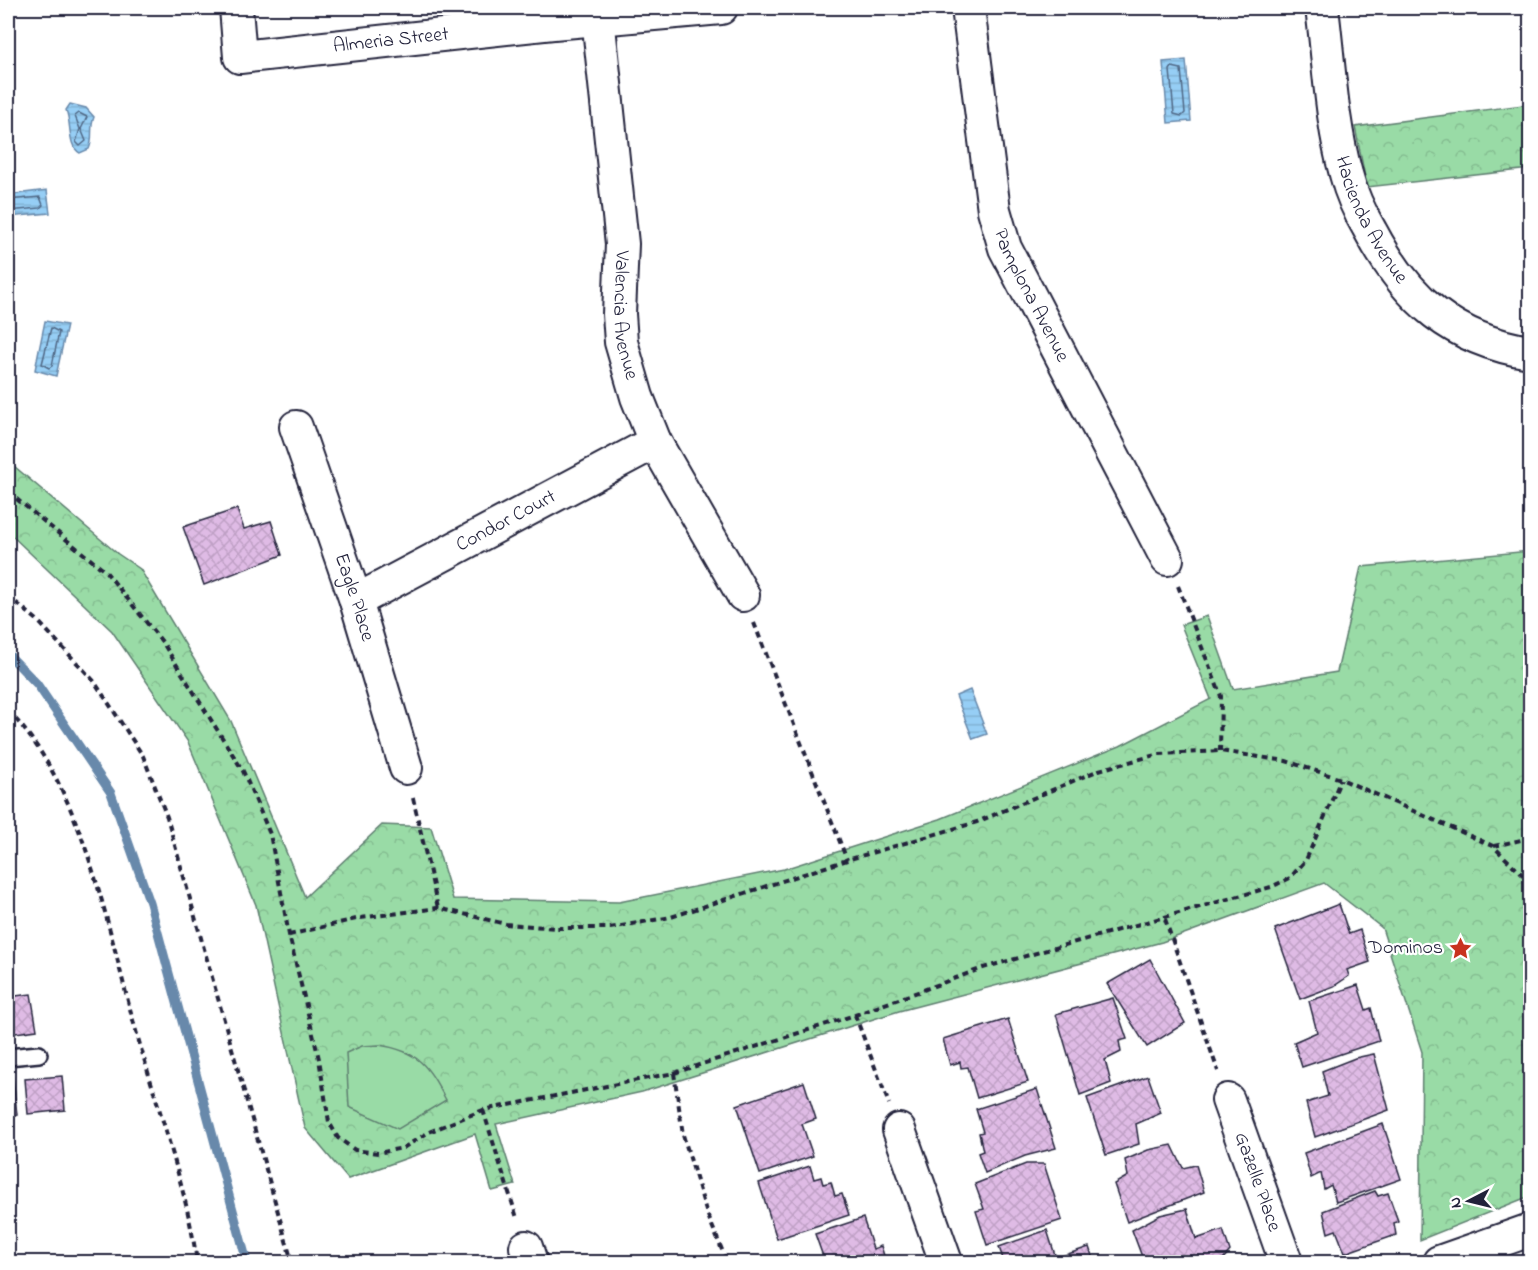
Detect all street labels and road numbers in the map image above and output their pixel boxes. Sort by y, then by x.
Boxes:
street label: Almeria Street [332,20,451,61]
street label: Hacienda Avenue [1327,153,1415,290]
street label: Pamplona Avenue [986,225,1077,367]
street label: Valencia Avenue [604,249,646,383]
street label: Condor Court [451,482,562,560]
street label: Eagle Place [326,549,382,645]
street label: Gazelle Place [1226,1128,1288,1236]

